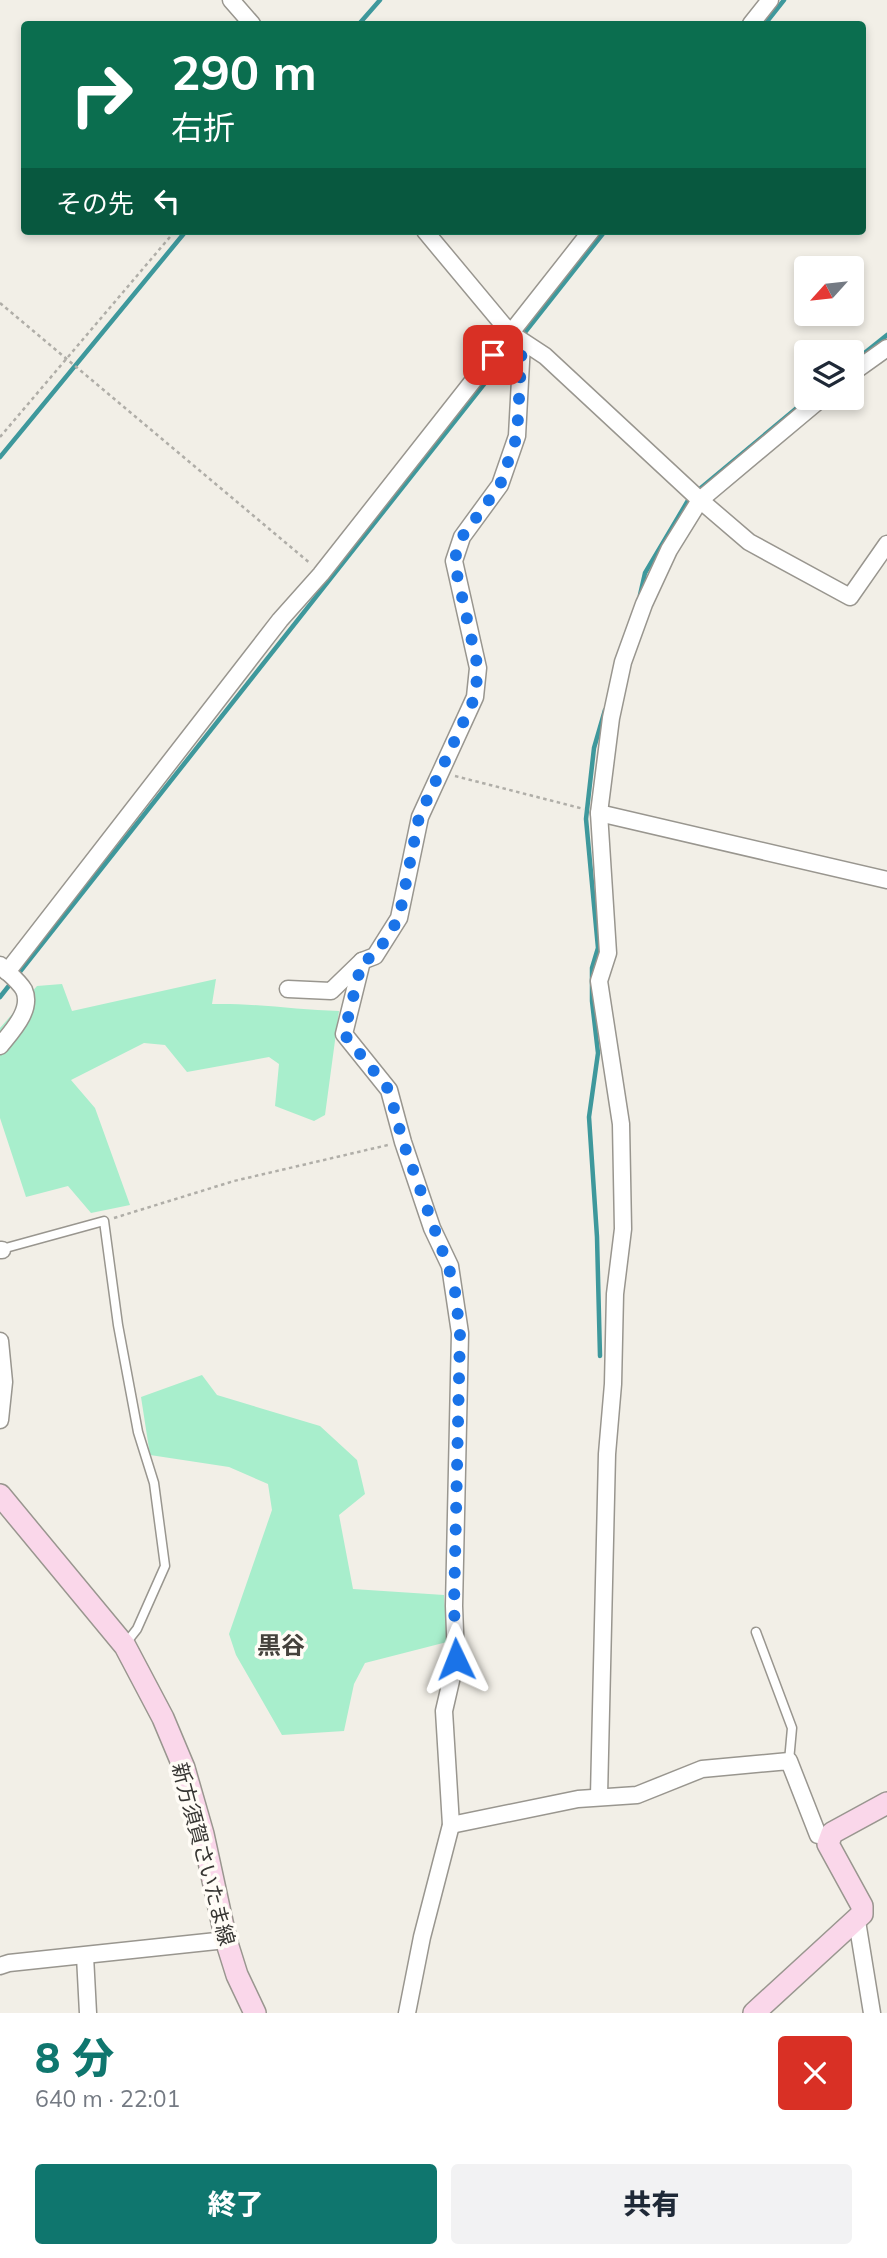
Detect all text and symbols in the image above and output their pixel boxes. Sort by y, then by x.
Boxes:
text: 290 m [171,41,317,102]
icon: right [56,49,147,140]
text: 右折 [171,107,235,147]
icon: left [148,182,186,220]
text: その先 [56,187,134,220]
north arrow [794,256,864,326]
map controls [794,256,864,410]
pin [463,325,523,385]
icon: arrive [474,336,512,374]
button: layers [794,340,864,410]
position arrow [419,1622,493,1696]
district label: 黒谷 [257,1630,305,1660]
street label: 新方須賀さいたま線 [167,1760,241,1948]
text: 8 分 [35,2031,114,2084]
button: close [778,2036,852,2110]
text: 640 m · 22:01 [35,2084,180,2113]
button: 終了 [35,2164,437,2244]
button: 共有 [451,2164,852,2244]

